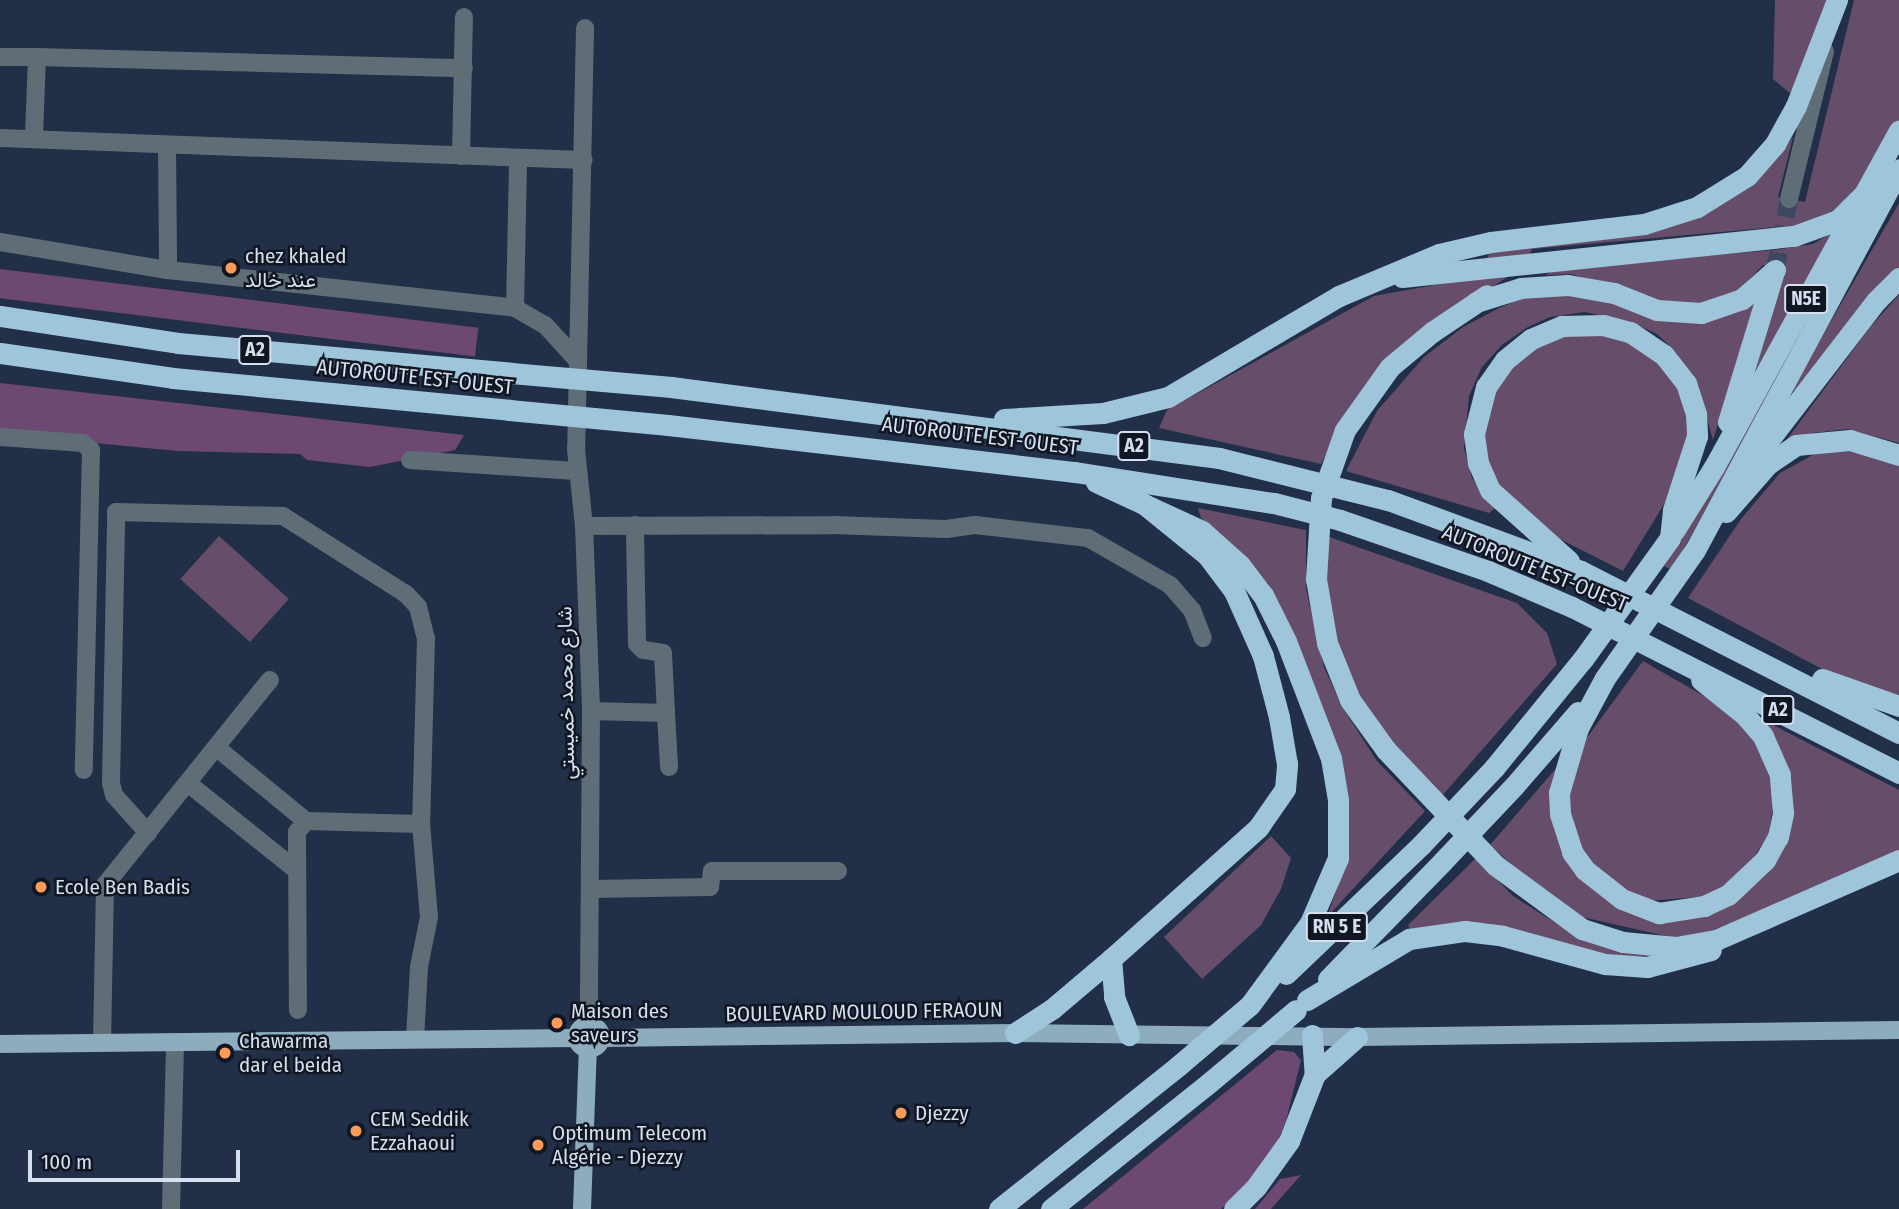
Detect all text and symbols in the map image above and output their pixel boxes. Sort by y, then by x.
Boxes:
place label: chez khaled عند خالد [245,243,347,293]
marker: chez khaled عند خالد [223,260,239,276]
road number: N5E [1783,284,1829,314]
road number: A2 [238,334,272,366]
street label: AUTOROUTE EST-OUEST [315,354,515,400]
street label: AUTOROUTE EST-OUEST [880,411,1080,461]
road number: A2 [1116,430,1152,462]
street label: AUTOROUTE EST-OUEST [1439,519,1631,617]
street label: شارع محمد خميستي [552,606,580,780]
road number: A2 [1760,694,1796,726]
place label: Ecole Ben Badis [55,874,190,900]
marker: Ecole Ben Badis [33,879,49,895]
road number: RN 5 E [1306,911,1368,942]
street label: BOULEVARD MOULOUD FERAOUN [725,997,1003,1027]
place label: Maison des saveurs [571,998,668,1048]
marker: Maison des saveurs [549,1015,565,1031]
place label: Chawarma dar el beida [239,1028,342,1078]
marker: Chawarma dar el beida [217,1045,233,1061]
place label: Djezzy [915,1100,969,1126]
marker: Djezzy [893,1105,909,1121]
place label: CEM Seddik Ezzahaoui [370,1106,469,1156]
place label: Optimum Telecom Algérie - Djezzy [552,1120,707,1170]
marker: CEM Seddik Ezzahaoui [348,1123,364,1139]
scale bar [32,1136,243,1180]
marker: Optimum Telecom Algérie - Djezzy [530,1137,546,1153]
text: 100 m [41,1149,92,1175]

